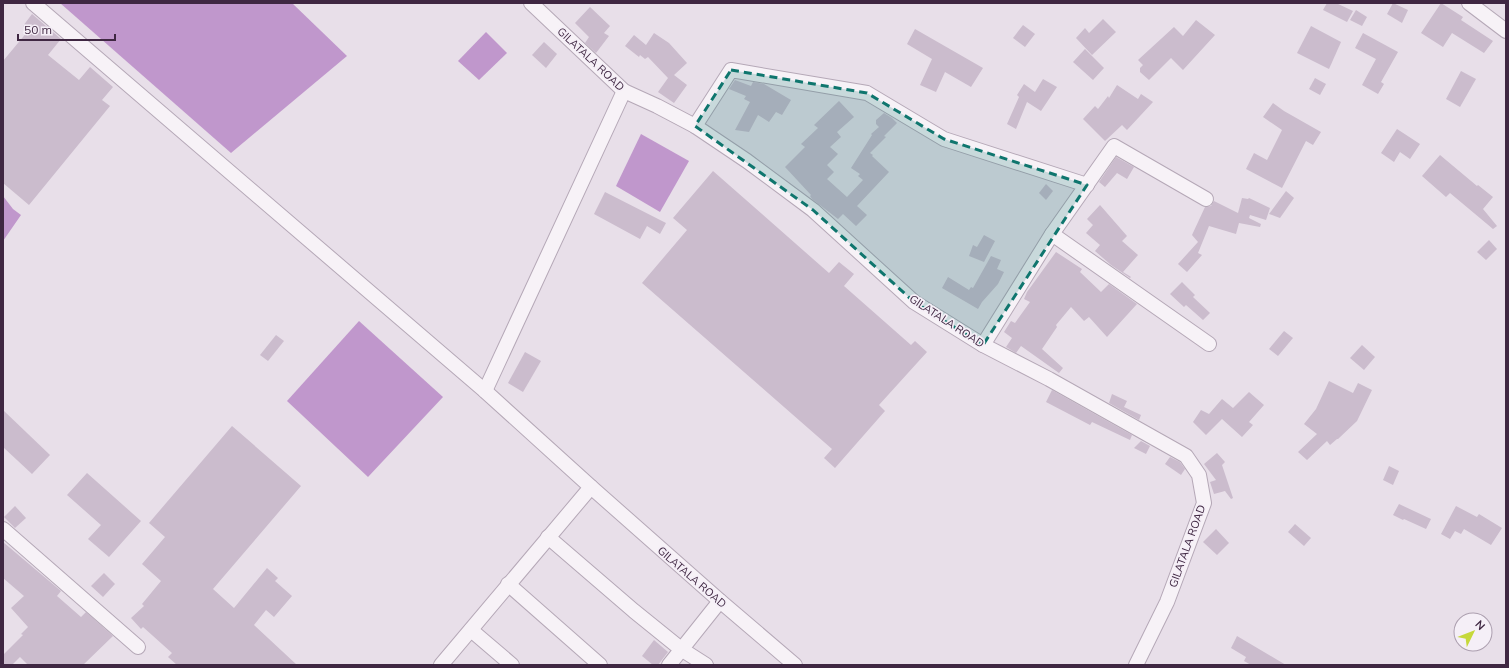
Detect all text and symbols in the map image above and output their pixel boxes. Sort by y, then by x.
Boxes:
scale bar [18,16,115,42]
text: 50 m [24,22,52,37]
street label: GILATALA ROAD [555,24,627,94]
street label: GILATALA ROAD [907,292,987,350]
street label: GILATALA ROAD [1166,503,1208,589]
street label: GILATALA ROAD [655,543,729,611]
north arrow [1453,612,1493,652]
text: N [1472,617,1488,633]

